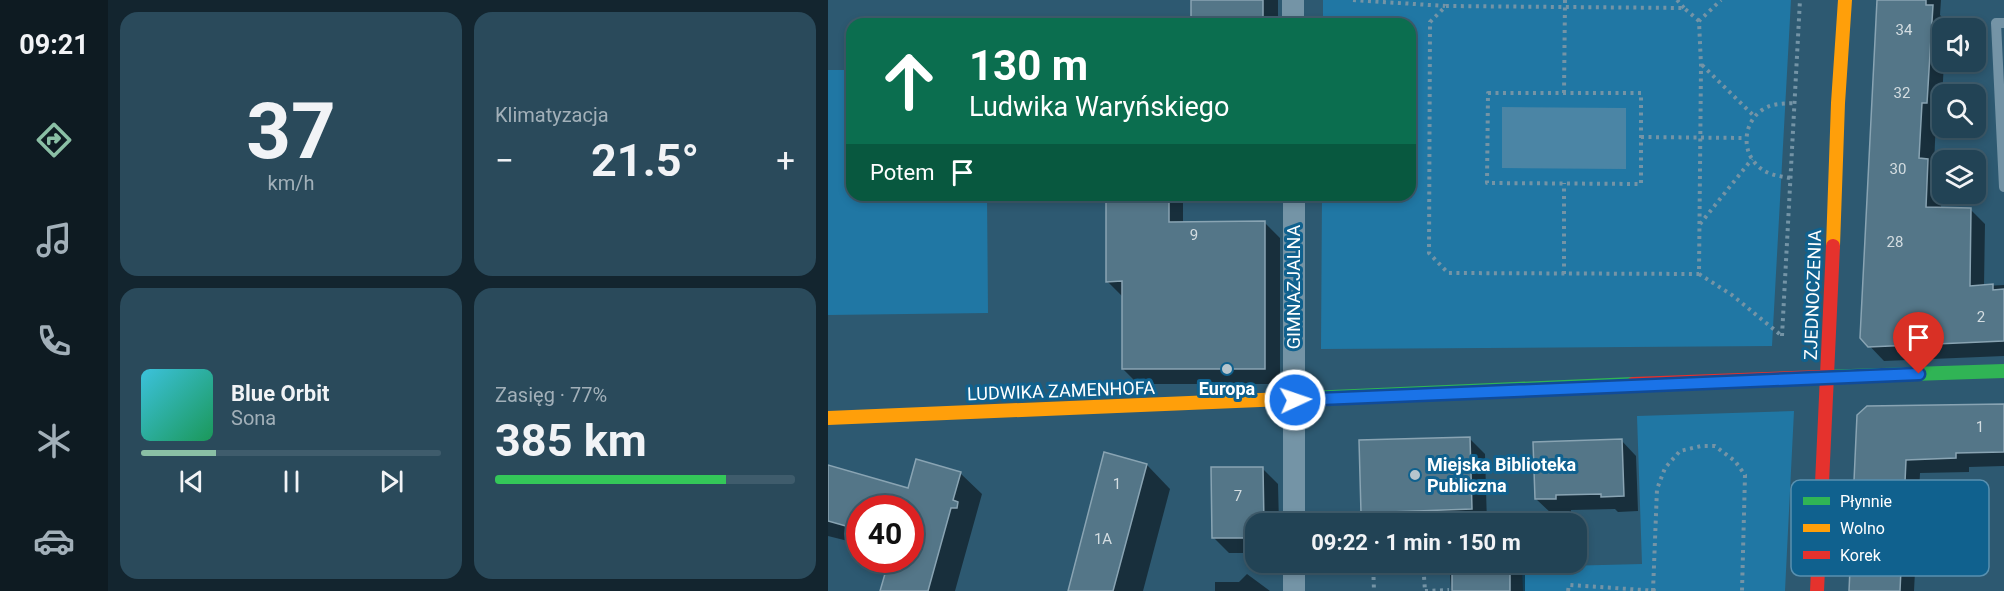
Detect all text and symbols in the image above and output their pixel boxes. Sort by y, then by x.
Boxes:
map controls [1932,18,1986,204]
button: sound [1932,18,1986,72]
house number: 34 [1896,21,1913,39]
text: 09:21 [19,29,89,61]
text: 130 m [969,41,1088,90]
icon: ahead [870,42,948,120]
house number: 32 [1894,84,1910,102]
button: search [1932,84,1986,138]
text: 37 [246,86,336,177]
text: Ludwika Waryńskiego [969,91,1229,123]
text: Klimatyzacja [495,103,609,127]
icon: directions [33,119,75,161]
text: 21.5° [591,134,699,187]
text: − [495,141,514,180]
text: + [776,141,795,180]
button: layers [1932,150,1986,204]
icon: arrive [946,156,979,189]
text: Potem [870,160,934,185]
house number: 30 [1890,160,1906,178]
text: km/h [268,171,314,195]
icon: music [33,219,75,261]
street label: GIMNAZJALNA [1283,225,1304,349]
house number: 9 [1190,226,1198,244]
street label: ZJEDNOCZENIA [1800,229,1825,360]
house number: 28 [1887,233,1903,251]
house number: 2 [1977,308,1985,326]
pin [1893,312,1944,374]
icon: phone [33,320,75,362]
icon: arrive [1902,321,1935,354]
marker: Europa [1220,362,1234,376]
position arrow [1263,368,1327,432]
street label: LUDWIKA ZAMENHOFA [967,377,1156,404]
place label: Europa [1199,378,1256,399]
text: Blue Orbit [231,381,329,406]
text: Zasięg · 77% [495,383,607,407]
text: Sona [231,406,276,430]
text: 385 km [495,414,647,467]
house number: 1 [1976,418,1984,436]
icon: climate [33,420,75,462]
place label: Miejska Biblioteka Publiczna [1427,454,1576,496]
icon: previous [175,465,208,498]
icon: pause [275,465,308,498]
icon: next [375,465,408,498]
marker: Miejska Biblioteka Publiczna [1408,468,1422,482]
house number: 1 [1113,475,1121,493]
legend [1791,480,1989,576]
house number: 7 [1234,487,1242,505]
text: Płynnie [1840,492,1892,511]
speed limit sign: 40 [846,495,924,573]
text: Wolno [1840,519,1885,538]
icon: car [33,520,75,562]
house number: 1A [1094,530,1112,548]
text: 09:22 · 1 min · 150 m [1311,530,1521,555]
text: Korek [1840,546,1882,565]

